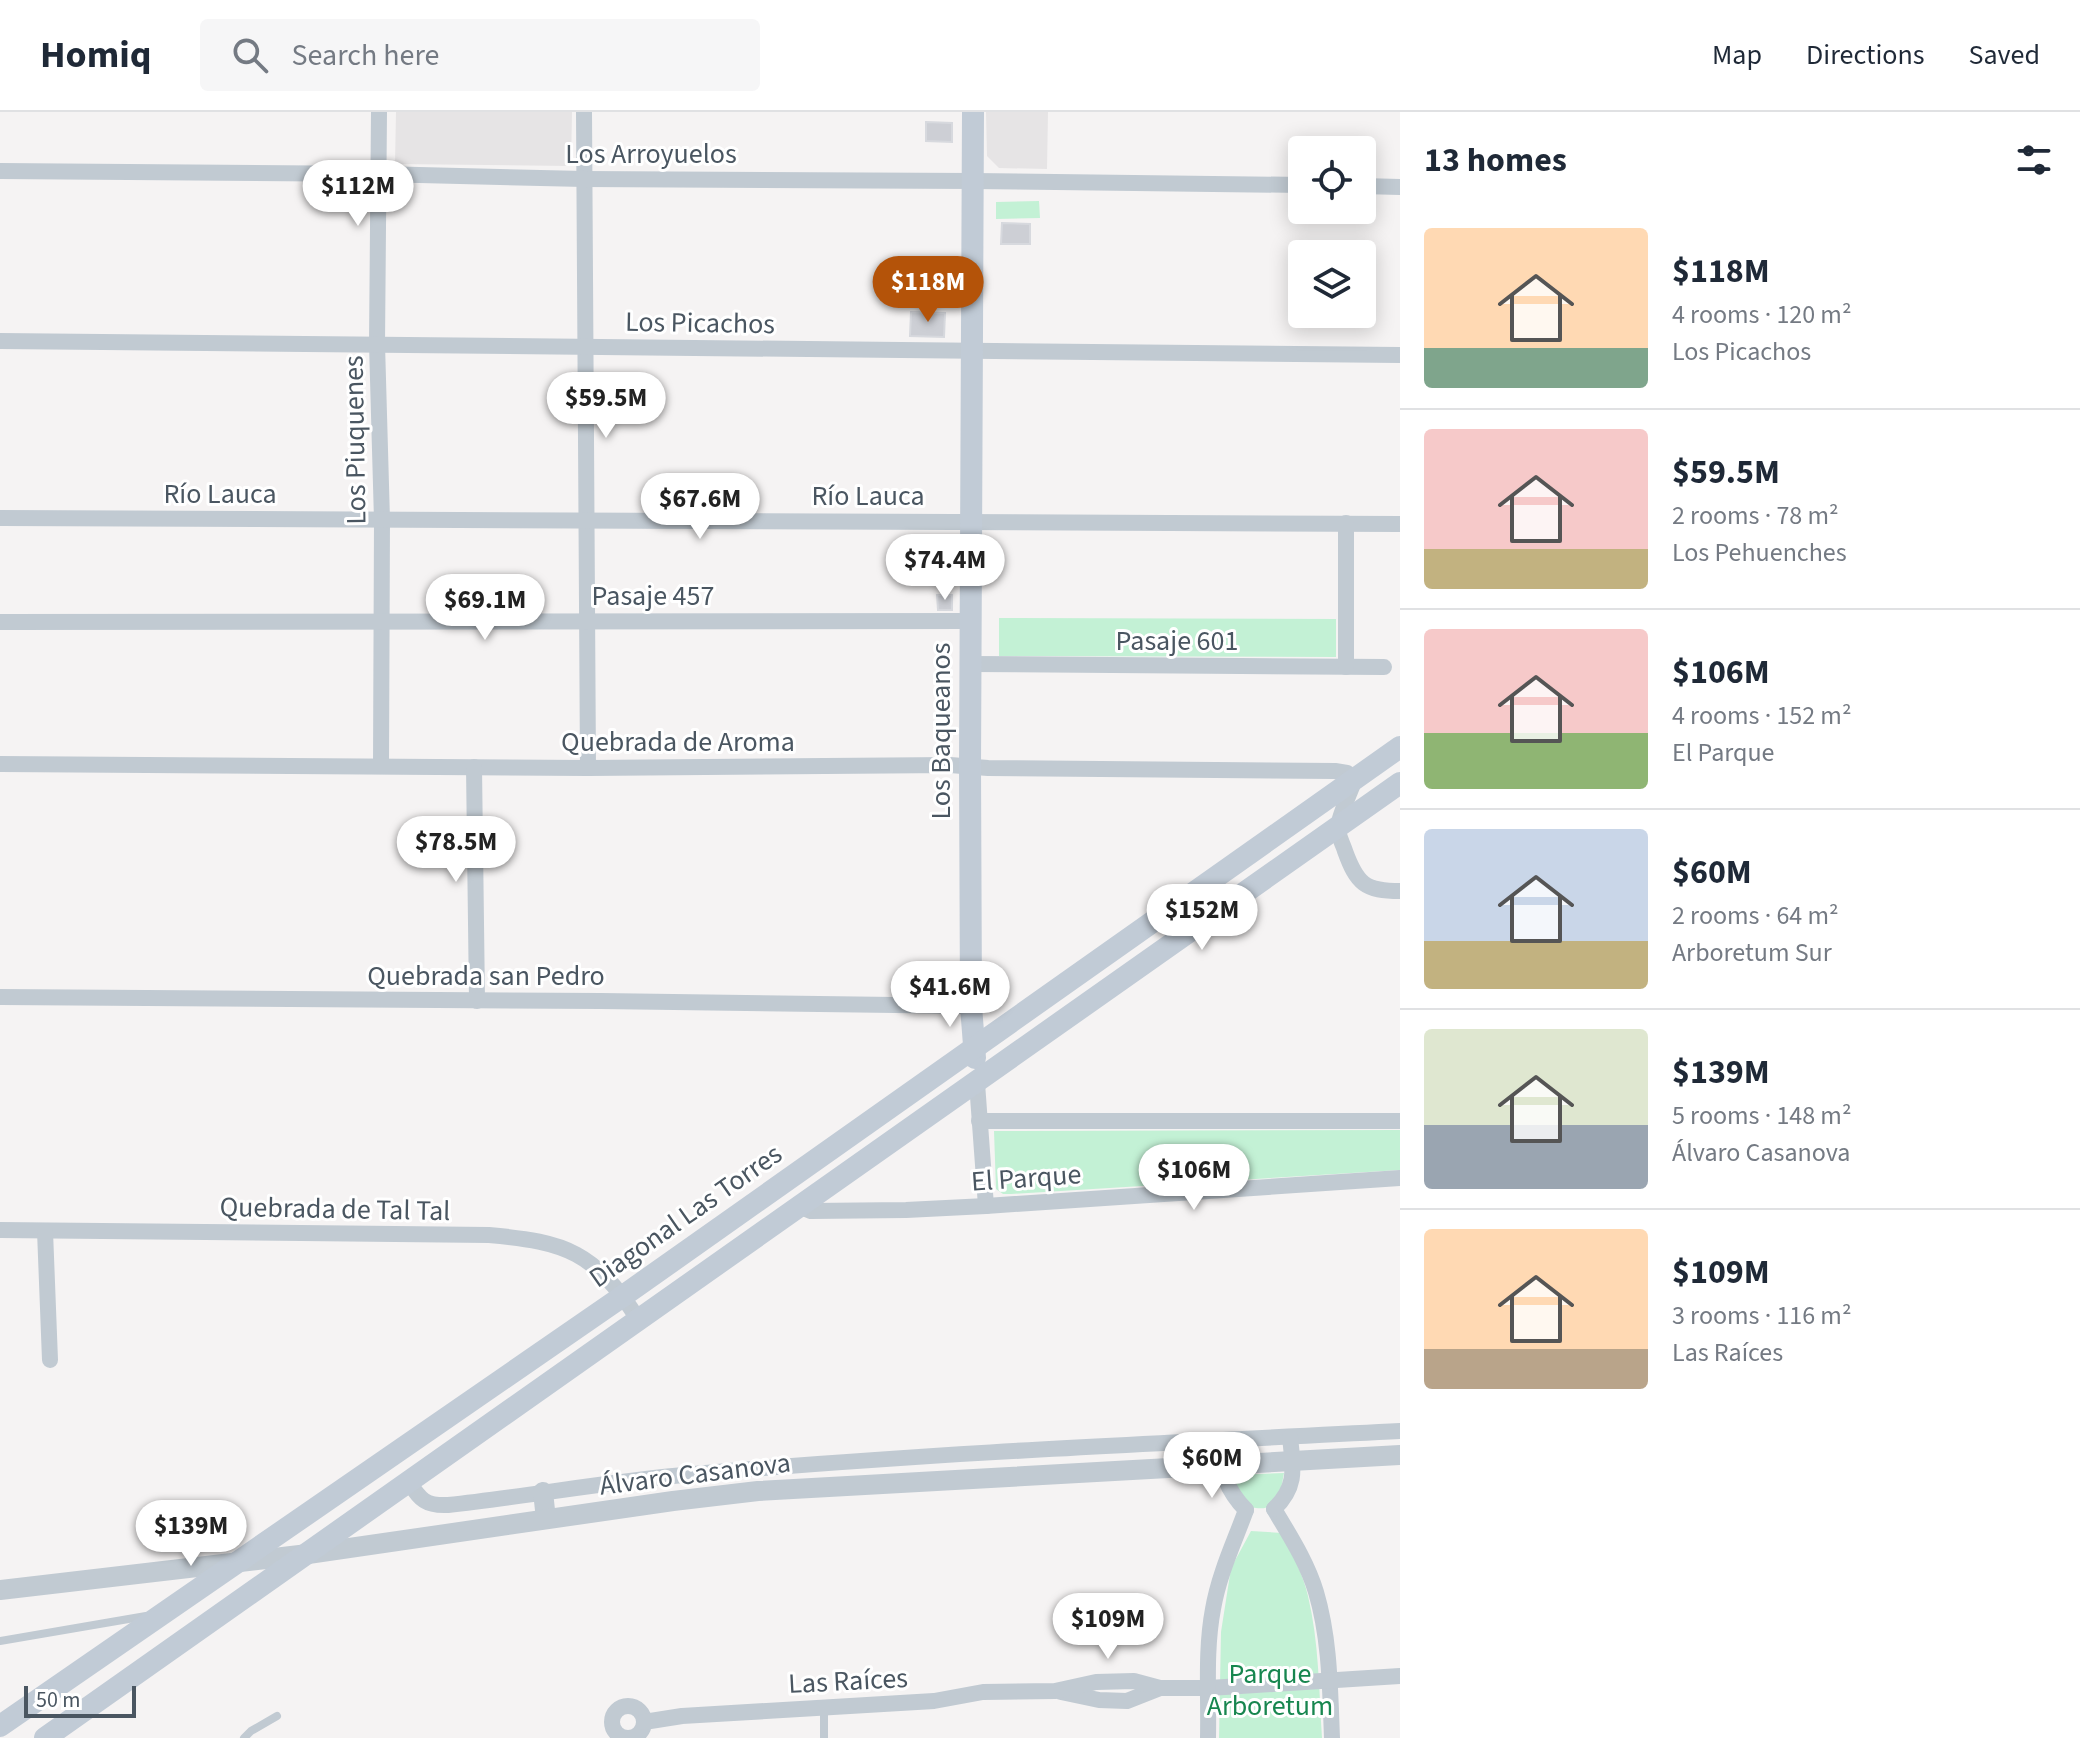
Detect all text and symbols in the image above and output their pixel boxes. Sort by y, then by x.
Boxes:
search box [200,19,760,91]
text: Homiq [40,28,152,82]
icon: search [228,33,272,77]
text: Search here [292,34,439,77]
text: Map [1712,35,1762,75]
text: Directions [1806,35,1925,75]
text: Saved [1969,35,2040,75]
street label: Los Arroyuelos [565,134,737,174]
map controls [1288,136,1376,328]
button: locate [1288,136,1376,224]
text: 13 homes [1424,136,1567,185]
icon: filters [2012,138,2056,182]
pin: $112M [302,160,414,228]
text: $112M [321,167,395,204]
button: layers [1288,240,1376,328]
text: $118M [1672,247,1770,296]
pin: $118M [872,256,984,324]
icon: home [1488,260,1584,356]
text: $118M [891,263,965,300]
text: 4 rooms · 120 m² [1672,296,1851,333]
street label: Los Picachos [625,302,775,344]
text: Los Picachos [1672,333,1811,370]
street label: Los Piuquenes [334,355,376,525]
pin: $59.5M [541,372,671,440]
text: $59.5M [565,379,647,416]
text: $59.5M [1672,448,1780,497]
icon: home [1488,461,1584,557]
pin: $67.6M [635,473,765,541]
street label: Río Lauca [163,474,277,514]
street label: Río Lauca [811,476,925,516]
text: $67.6M [659,480,741,517]
text: 2 rooms · 78 m² [1672,497,1839,534]
pin: $74.4M [880,534,1010,602]
text: Los Pehuenches [1672,534,1847,571]
text: $74.4M [904,541,986,578]
pin: $69.1M [420,574,550,642]
street label: Pasaje 457 [592,576,714,616]
text: $69.1M [444,581,526,618]
street label: Pasaje 601 [1116,621,1238,661]
street label: Los Baqueanos [921,643,961,819]
text: $106M [1672,648,1770,697]
icon: home [1488,661,1584,757]
text: 4 rooms · 152 m² [1672,697,1851,734]
street label: Quebrada de Aroma [561,722,795,762]
text: El Parque [1672,734,1774,771]
pin: $78.5M [391,816,521,884]
text: $78.5M [415,823,497,860]
text: $60M [1672,848,1752,897]
icon: home [1488,861,1584,957]
pin: $152M [1146,884,1258,952]
text: $152M [1165,891,1239,928]
text: 2 rooms · 64 m² [1672,897,1839,934]
text: Arboretum Sur [1672,934,1832,971]
street label: Quebrada san Pedro [367,956,605,996]
pin: $41.6M [885,961,1015,1029]
text: $41.6M [909,968,991,1005]
text: $139M [1672,1048,1770,1097]
icon: home [1488,1061,1584,1157]
text: 5 rooms · 148 m² [1672,1097,1851,1134]
street label: Diagonal Las Torres [581,1134,790,1297]
text: Álvaro Casanova [1672,1134,1850,1171]
pin: $106M [1138,1144,1250,1212]
text: $106M [1157,1151,1231,1188]
street label: El Parque [970,1154,1083,1202]
street label: Quebrada de Tal Tal [219,1187,451,1231]
text: $109M [1672,1248,1770,1297]
icon: home [1488,1261,1584,1357]
text: 3 rooms · 116 m² [1672,1297,1851,1334]
text: Las Raíces [1672,1334,1783,1371]
pin: $60M [1165,1432,1259,1500]
text: $60M [1182,1439,1243,1476]
street label: Álvaro Casanova [597,1442,793,1506]
pin: $139M [135,1500,247,1568]
text: $139M [154,1507,228,1544]
pin: $109M [1052,1593,1164,1661]
text: $109M [1071,1600,1145,1637]
park label: Parque Arboretum [1207,1654,1333,1726]
street label: Las Raíces [787,1658,909,1704]
scale bar [24,1682,136,1718]
text: 50 m [36,1684,81,1716]

